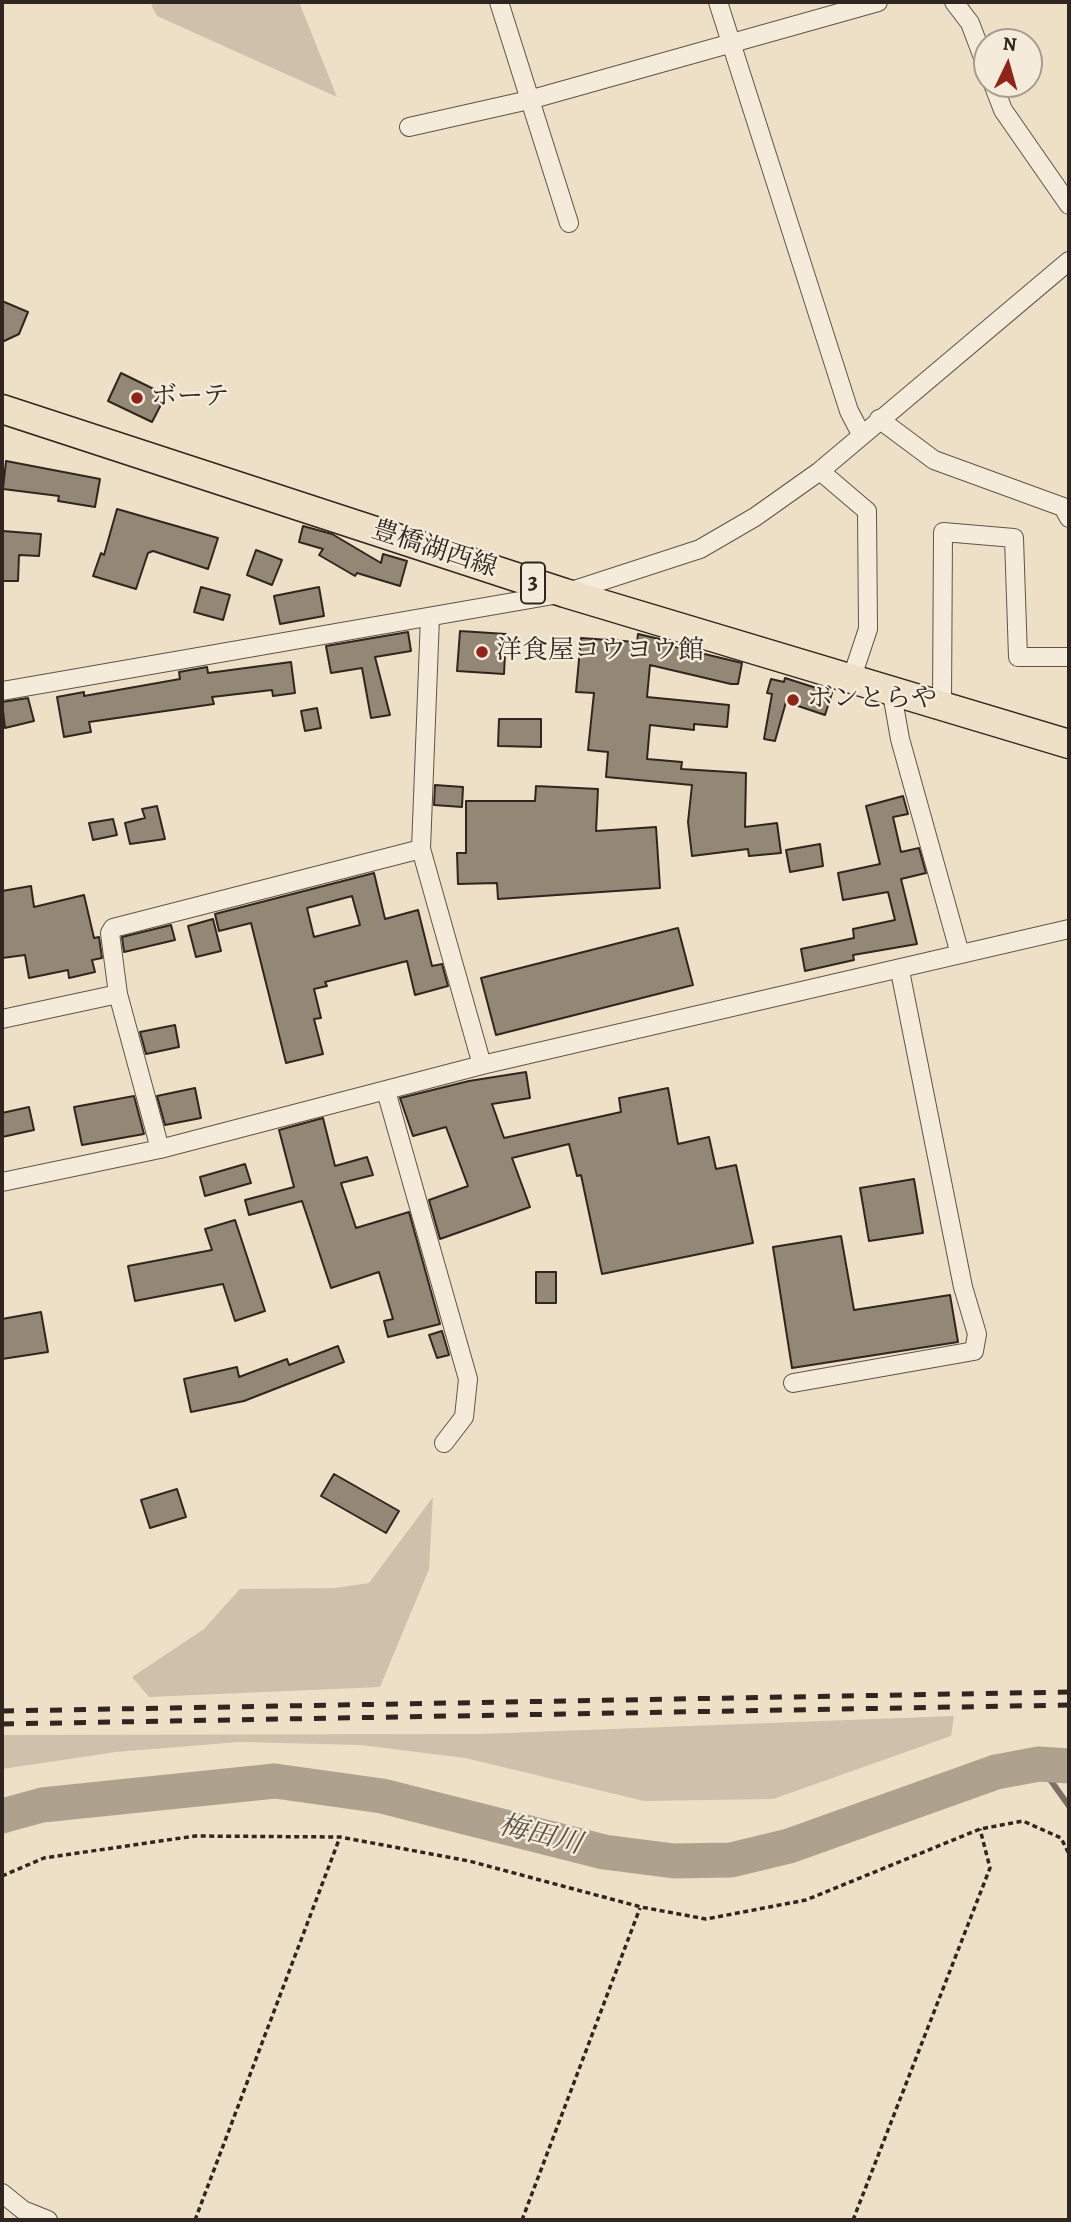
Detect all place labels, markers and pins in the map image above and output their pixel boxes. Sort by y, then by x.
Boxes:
place label: ボーテ [151,382,229,414]
marker: ボーテ [129,390,145,406]
place label: 洋食屋コウヨウ館 [496,636,704,668]
marker: 洋食屋コウヨウ館 [474,644,490,660]
place label: ボンとらや [807,684,937,716]
marker: ボンとらや [785,692,801,708]

